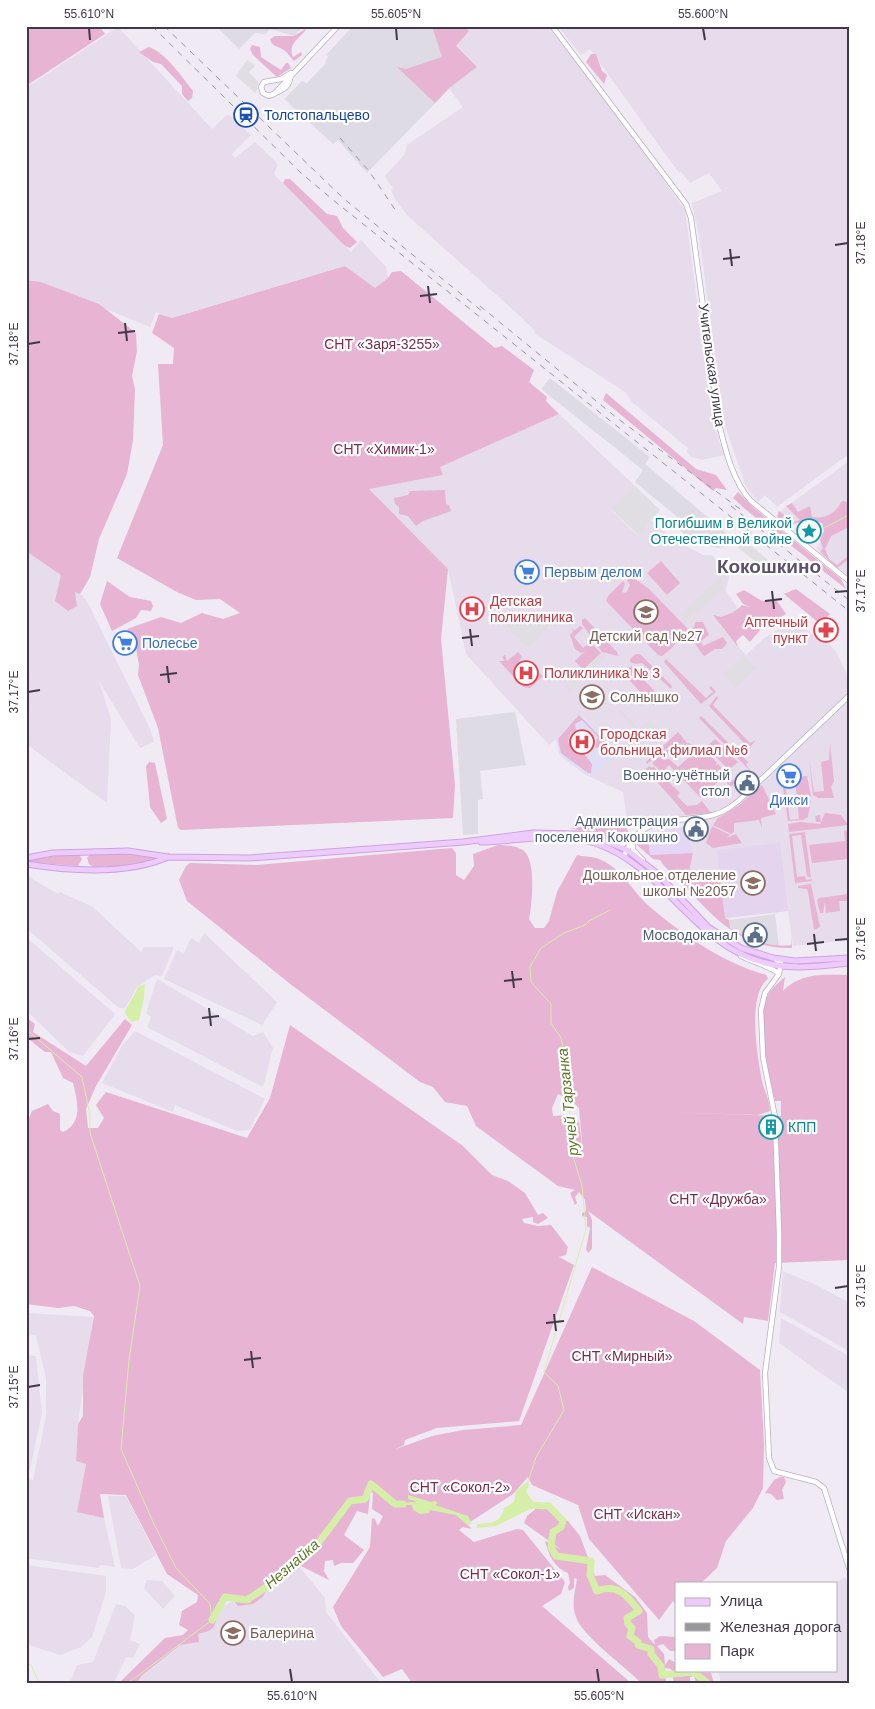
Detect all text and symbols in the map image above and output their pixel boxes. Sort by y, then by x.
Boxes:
text: 55.610°N [64,7,114,21]
text: 55.605°N [371,7,421,21]
text: 55.600°N [678,7,728,21]
station icon: Толстопальцево [233,102,259,128]
place label: Толстопальцево [264,107,370,123]
text: 37.18°E [854,222,868,264]
street label: Учительская улица [695,302,729,428]
text: 37.18°E [7,323,21,365]
park label: СНТ «Заря-3255» [324,336,440,352]
park label: СНТ «Химик-1» [333,441,435,457]
place label: Погибшим в Великой Отечественной войне [651,515,792,547]
place icon: Погибшим в Великой Отечественной войне [796,518,822,544]
district label: Кокошкино [717,556,821,577]
supermarket icon: Первым делом [514,559,540,585]
place label: Первым делом [544,564,642,580]
text: 37.17°E [854,570,868,612]
place label: Детская поликлиника [490,593,573,625]
hospital icon: Детская поликлиника [459,596,485,622]
school or university icon: Детский сад №27 [633,599,659,625]
place label: Аптечный пункт [745,614,809,646]
pharmacy icon: Аптечный пункт [813,617,839,643]
place label: Детский сад №27 [589,628,703,644]
supermarket icon: Полесье [112,630,138,656]
place label: Полесье [142,635,198,651]
hospital icon: Поликлиника № 3 [513,660,539,686]
place label: Поликлиника № 3 [544,665,660,681]
text: 37.17°E [7,671,21,713]
school or university icon: Солнышко [579,684,605,710]
place label: Солнышко [610,689,679,705]
place label: Городская больница, филиал №6 [600,726,748,758]
hospital icon: Городская больница, филиал №6 [569,729,595,755]
supermarket icon: Дикси [776,763,802,789]
place label: Военно-учётный стол [623,767,730,799]
public building icon: Военно-учётный стол [734,770,760,796]
place label: Дикси [770,792,808,808]
place label: Администрация поселения Кокошкино [535,813,678,845]
public building icon: Администрация поселения Кокошкино [683,816,709,842]
place label: Дошкольное отделение школы №2057 [583,867,736,899]
school or university icon: Дошкольное отделение школы №2057 [740,870,766,896]
text: 37.16°E [854,918,868,960]
public building icon: Мосводоканал [742,922,768,948]
place label: Мосводоканал [643,927,738,943]
text: 37.16°E [7,1018,21,1060]
water label: ручей Тарзанка [553,1047,582,1158]
building icon: КПП [758,1114,784,1140]
place label: КПП [788,1119,816,1135]
park label: СНТ «Дружба» [669,1191,767,1207]
text: 37.15°E [854,1265,868,1307]
park label: СНТ «Мирный» [571,1348,673,1364]
text: 37.15°E [7,1366,21,1408]
park label: СНТ «Сокол-2» [410,1479,510,1495]
park label: СНТ «Искан» [593,1506,681,1522]
water label: Незнайка [261,1535,322,1592]
park label: СНТ «Сокол-1» [460,1566,560,1582]
legend [675,1582,838,1672]
text: Улица [720,1592,763,1609]
text: Железная дорога [720,1618,842,1635]
school or university icon: Балерина [220,1620,246,1646]
place label: Балерина [250,1625,314,1641]
text: Парк [720,1642,754,1659]
text: 55.610°N [267,1689,317,1703]
text: 55.605°N [574,1689,624,1703]

